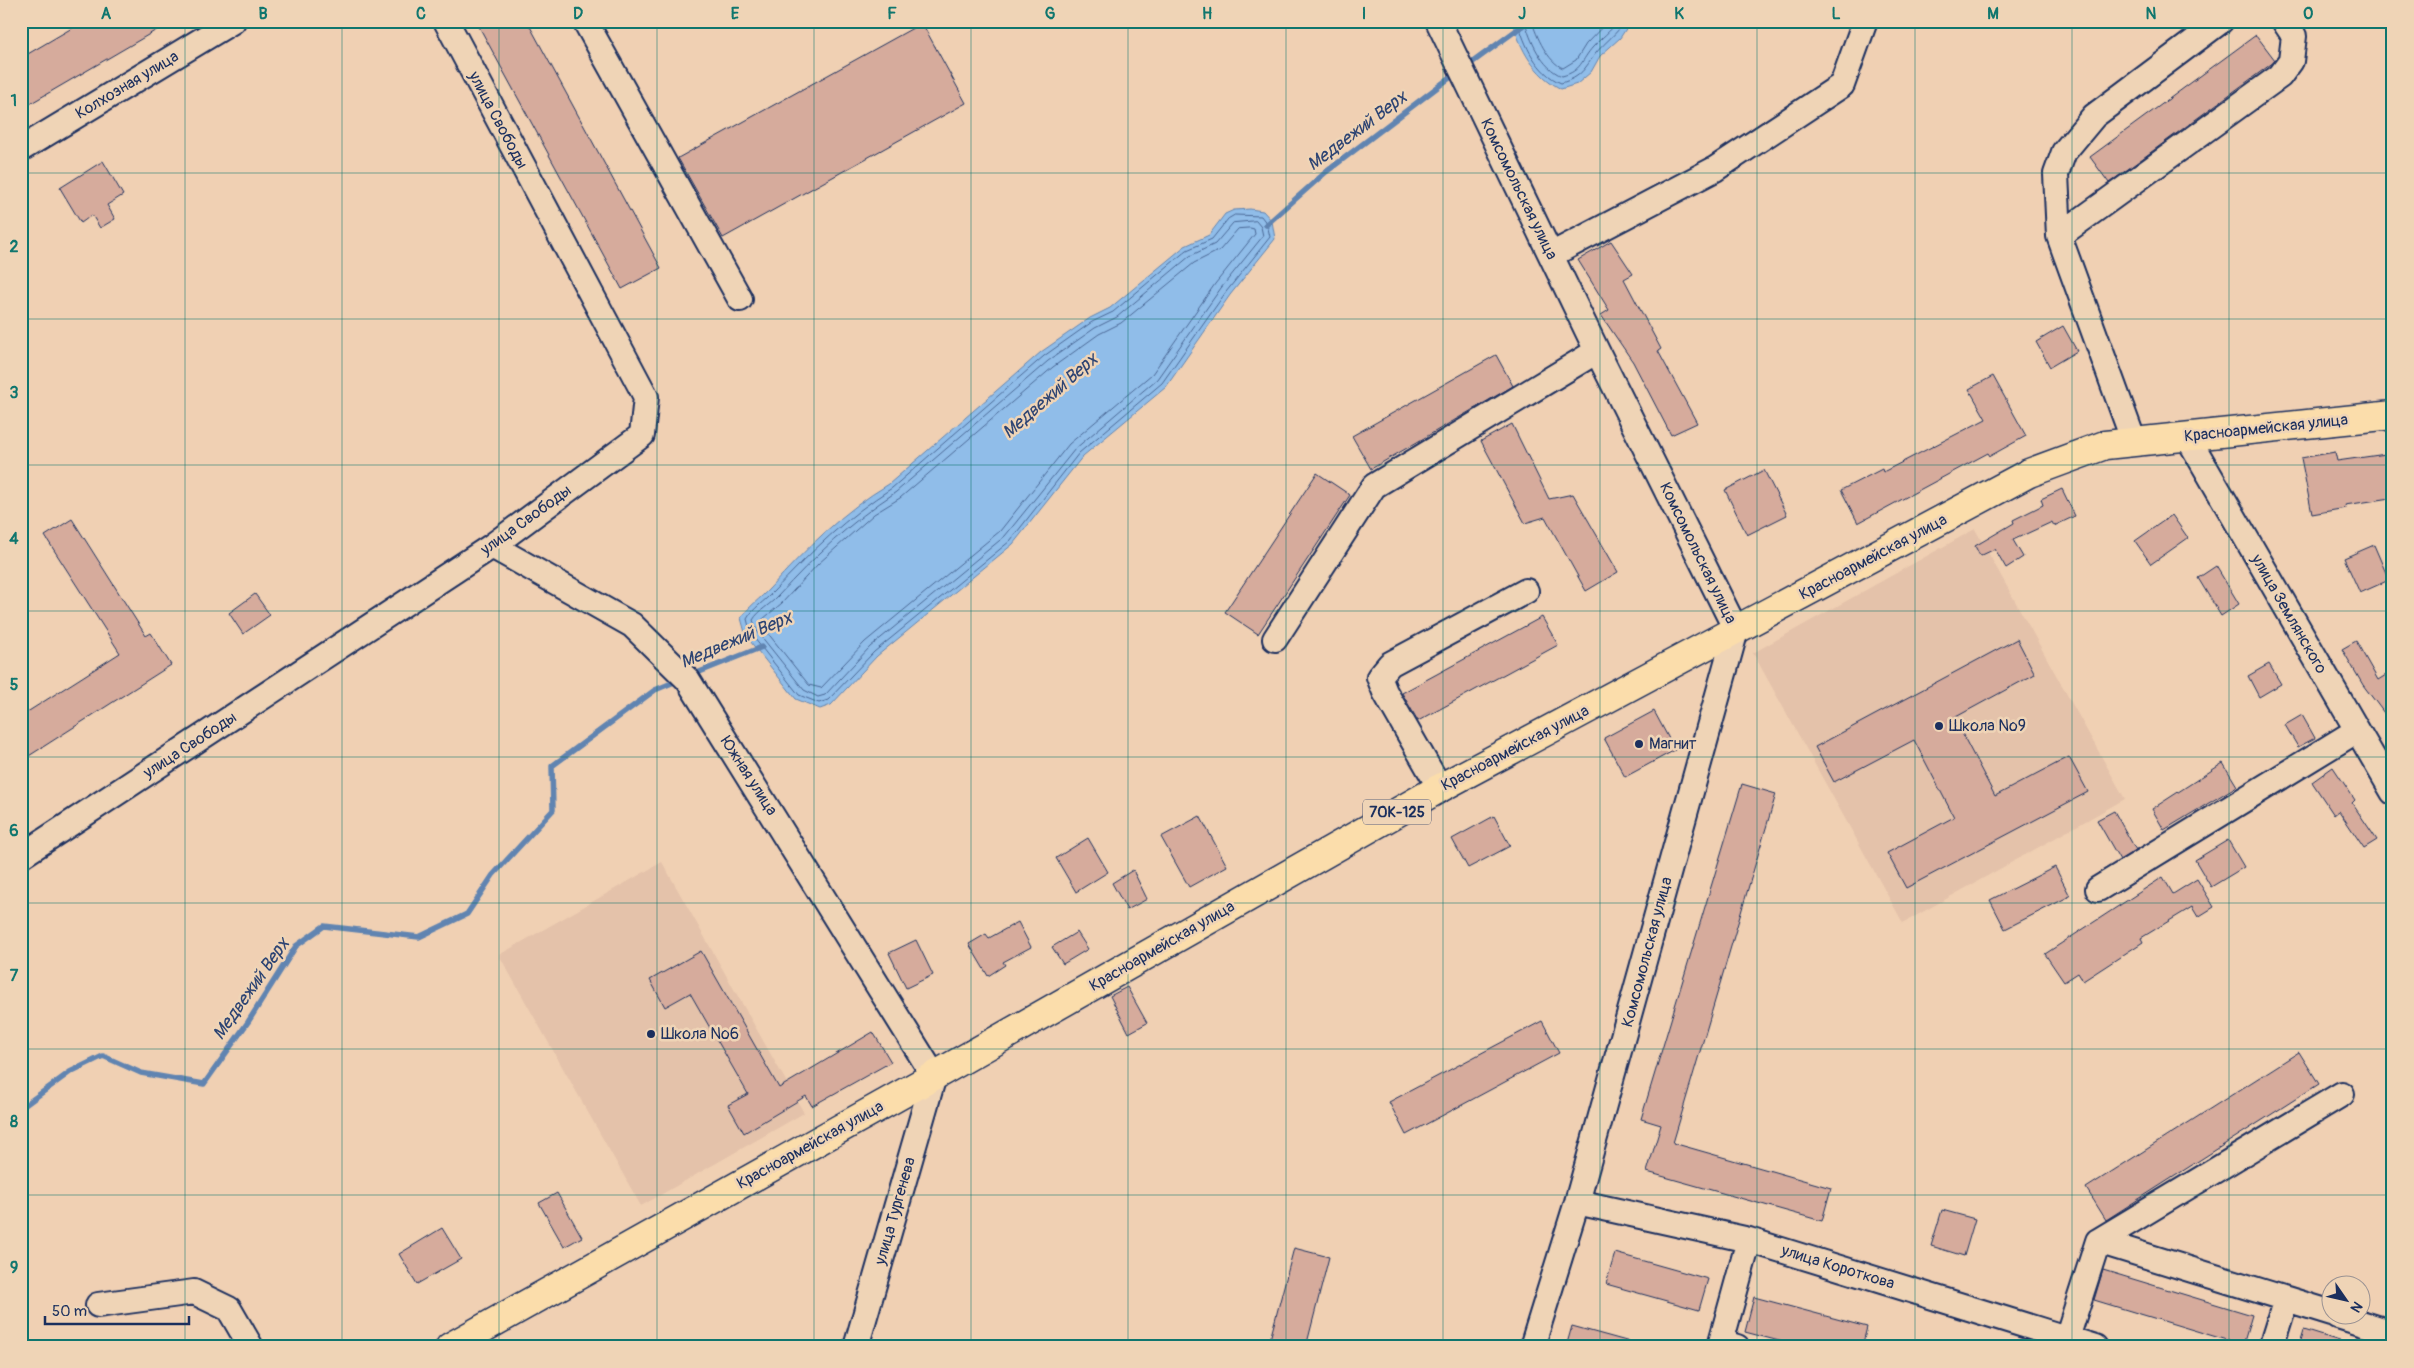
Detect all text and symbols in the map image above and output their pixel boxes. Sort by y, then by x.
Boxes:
text: A [101,4,112,24]
text: B [258,4,268,24]
text: C [416,4,426,24]
text: D [573,4,583,24]
text: E [731,4,740,24]
text: F [887,4,897,24]
text: G [1045,4,1056,24]
text: H [1202,4,1212,24]
text: I [1362,4,1366,24]
text: J [1518,4,1526,24]
text: K [1674,4,1684,24]
text: L [1831,4,1841,24]
text: M [1987,4,1999,24]
text: N [2146,4,2157,24]
text: O [2303,4,2313,24]
street label: Колхозная улица [72,46,182,124]
street label: улица Свободы [464,67,532,172]
water label: Медвежий Верх [1303,85,1413,176]
text: 1 [11,91,17,111]
street label: Комсомольская улица [1476,115,1562,263]
text: 2 [10,237,19,257]
water label: Медвежий Верх [998,347,1104,444]
text: 3 [10,383,19,403]
street label: Красноармейская улица [2183,409,2349,447]
street label: Комсомольская улица [1655,479,1741,627]
street label: улица Свободы [476,480,575,560]
street label: Красноармейская улица [1796,510,1950,604]
text: 4 [9,529,19,549]
street label: улица Землянского [2246,550,2331,677]
water label: Медвежий Верх [677,605,797,674]
text: 5 [10,675,19,695]
street label: Красноармейская улица [1438,701,1592,795]
street label: улица Свободы [139,707,240,783]
place label: Школа №9 [1949,716,2026,736]
marker: Школа №9 [1933,720,1945,732]
street label: Южная улица [716,733,782,819]
place label: Магнит [1649,734,1697,754]
marker: Магнит [1633,738,1645,750]
road number: 70К-125 [1363,800,1431,824]
text: 6 [9,821,19,841]
street label: Комсомольская улица [1617,875,1677,1029]
street label: Красноармейская улица [1086,896,1238,996]
water label: Медвежий Верх [207,932,296,1044]
text: 7 [10,966,19,986]
place label: Школа №6 [661,1024,739,1044]
marker: Школа №6 [645,1028,657,1040]
street label: Красноармейская улица [733,1096,887,1194]
text: 8 [10,1112,18,1132]
street label: улица Тургенева [870,1155,920,1268]
street label: улица Короткова [1778,1240,1897,1294]
text: 9 [10,1258,18,1278]
north arrow [2322,1276,2372,1326]
scale bar [45,1293,189,1325]
text: N [2347,1298,2366,1316]
text: 50 m [52,1302,87,1321]

